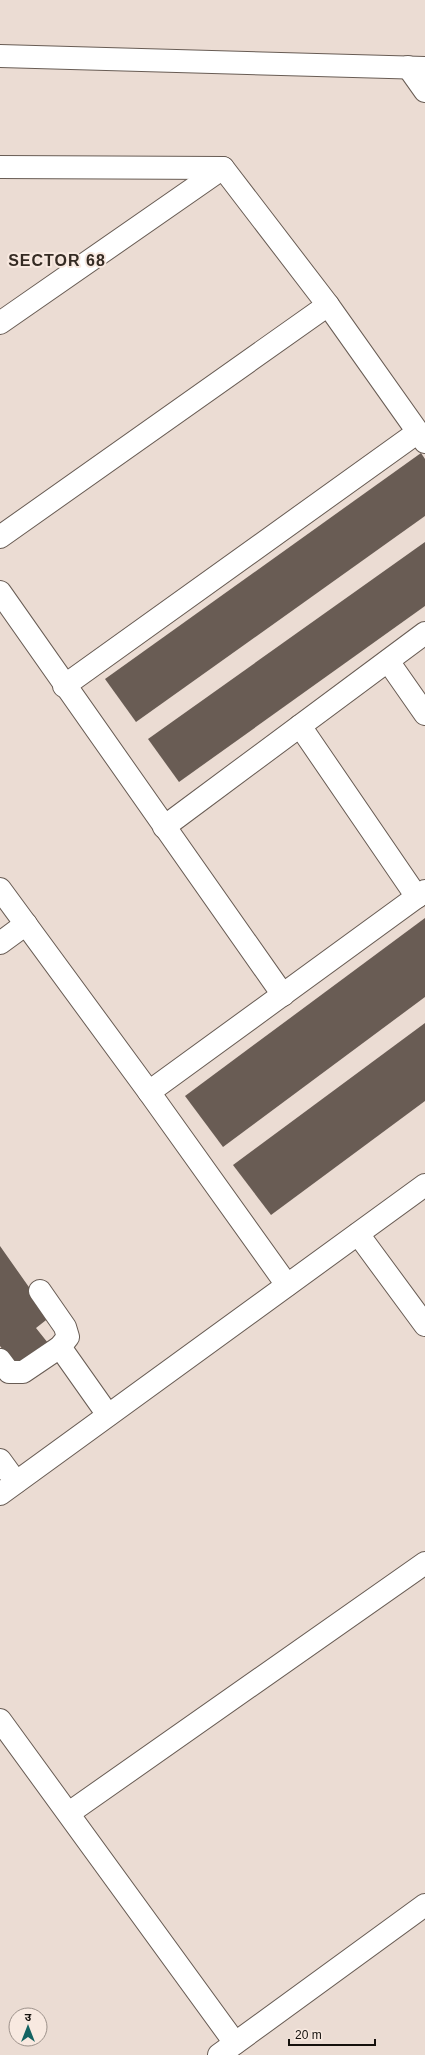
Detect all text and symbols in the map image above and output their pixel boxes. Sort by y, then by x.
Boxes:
district label: SECTOR 68 [8,252,106,269]
north arrow [8,2007,48,2047]
text: उ [25,2011,32,2023]
scale bar [289,2021,375,2047]
text: 20 m [295,2028,322,2042]

